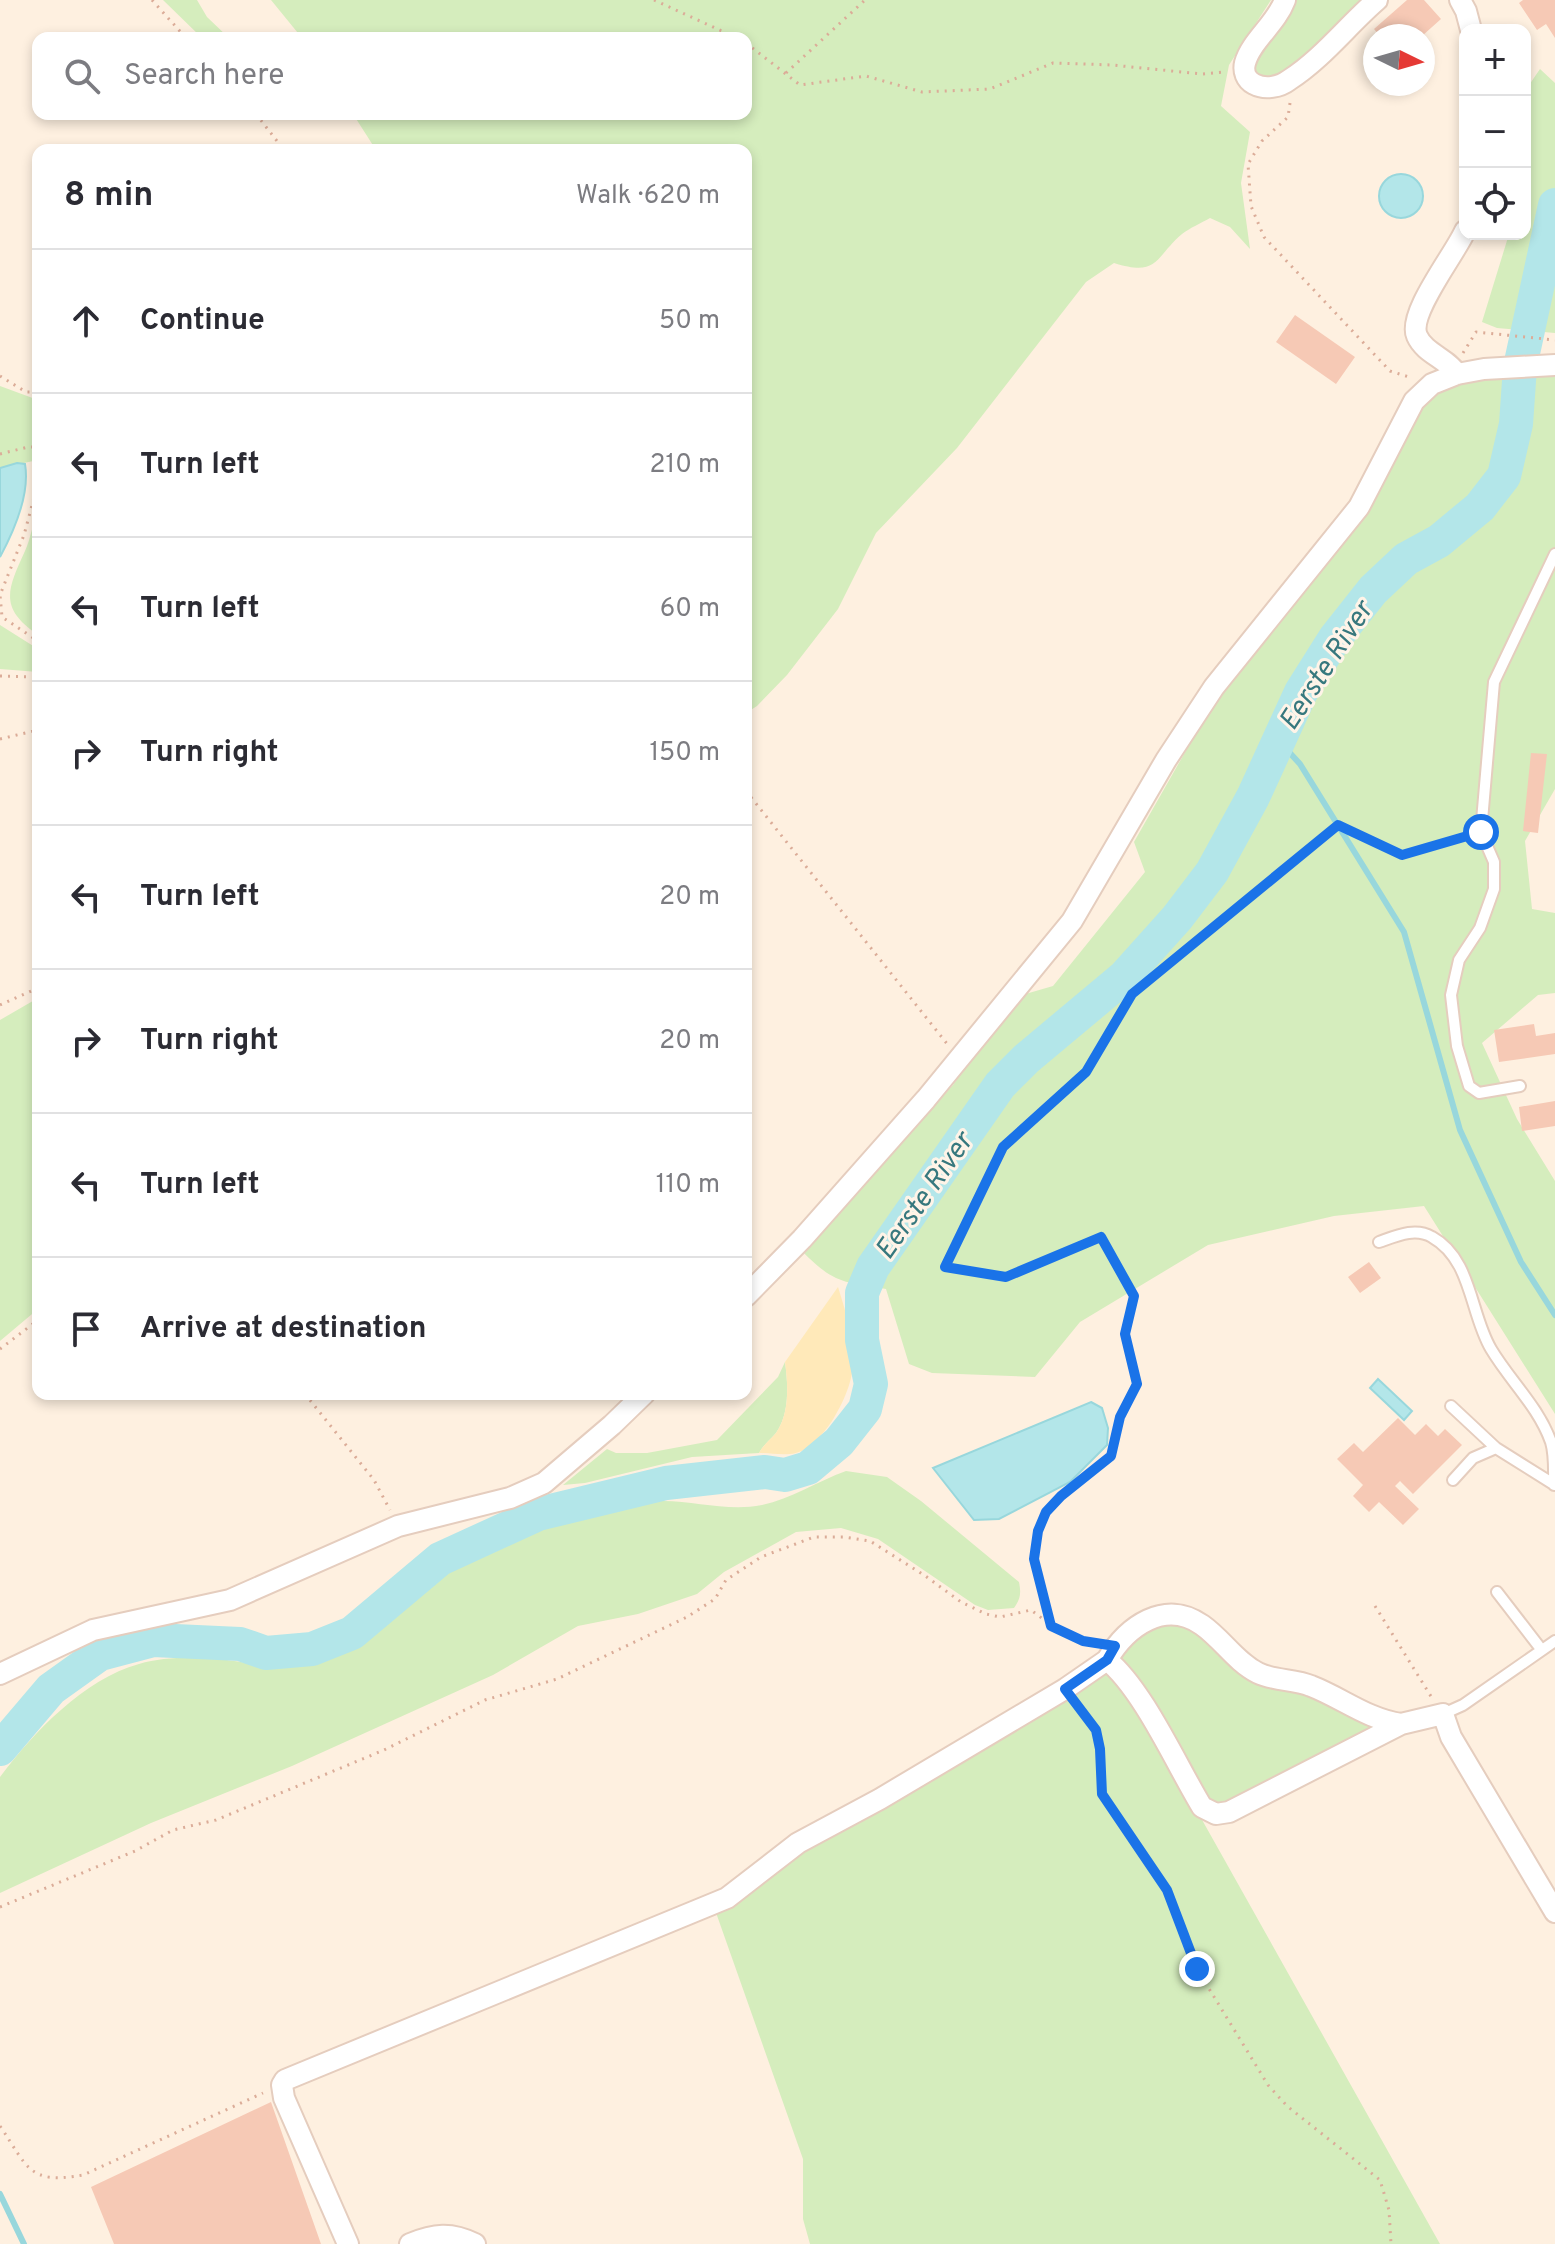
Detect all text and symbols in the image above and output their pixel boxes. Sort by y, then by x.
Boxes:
north arrow [1363,24,1435,96]
map controls [1459,24,1531,240]
button: + [1459,24,1531,96]
search box [32,32,752,120]
icon: search [60,54,104,98]
text: Search here [124,58,284,95]
button: − [1459,96,1531,168]
button: locate [1459,168,1531,240]
text: 8 min [64,175,153,218]
text: Walk · 620 m [576,180,720,213]
icon: ahead [64,299,108,343]
text: Continue [140,303,265,340]
text: 50 m [659,305,720,338]
icon: left [64,443,108,487]
text: Turn left [140,447,260,484]
text: 210 m [650,449,720,482]
icon: left [64,587,108,631]
text: Turn left [140,591,260,628]
text: 60 m [660,593,720,626]
water label: Eerste River [1272,593,1384,738]
icon: right [64,731,108,775]
text: Turn right [140,735,278,772]
text: 150 m [649,737,720,770]
route start [1463,814,1499,850]
icon: left [64,875,108,919]
text: Turn left [140,879,260,916]
text: 20 m [659,881,720,914]
icon: right [64,1019,108,1063]
text: Turn right [140,1023,278,1060]
text: 20 m [659,1025,720,1058]
water label: Eerste River [869,1124,984,1267]
icon: left [64,1163,108,1207]
text: Turn left [140,1167,260,1204]
text: 110 m [656,1169,720,1202]
icon: arrive [64,1307,108,1351]
text: Arrive at destination [140,1311,426,1348]
route end [1179,1951,1215,1987]

